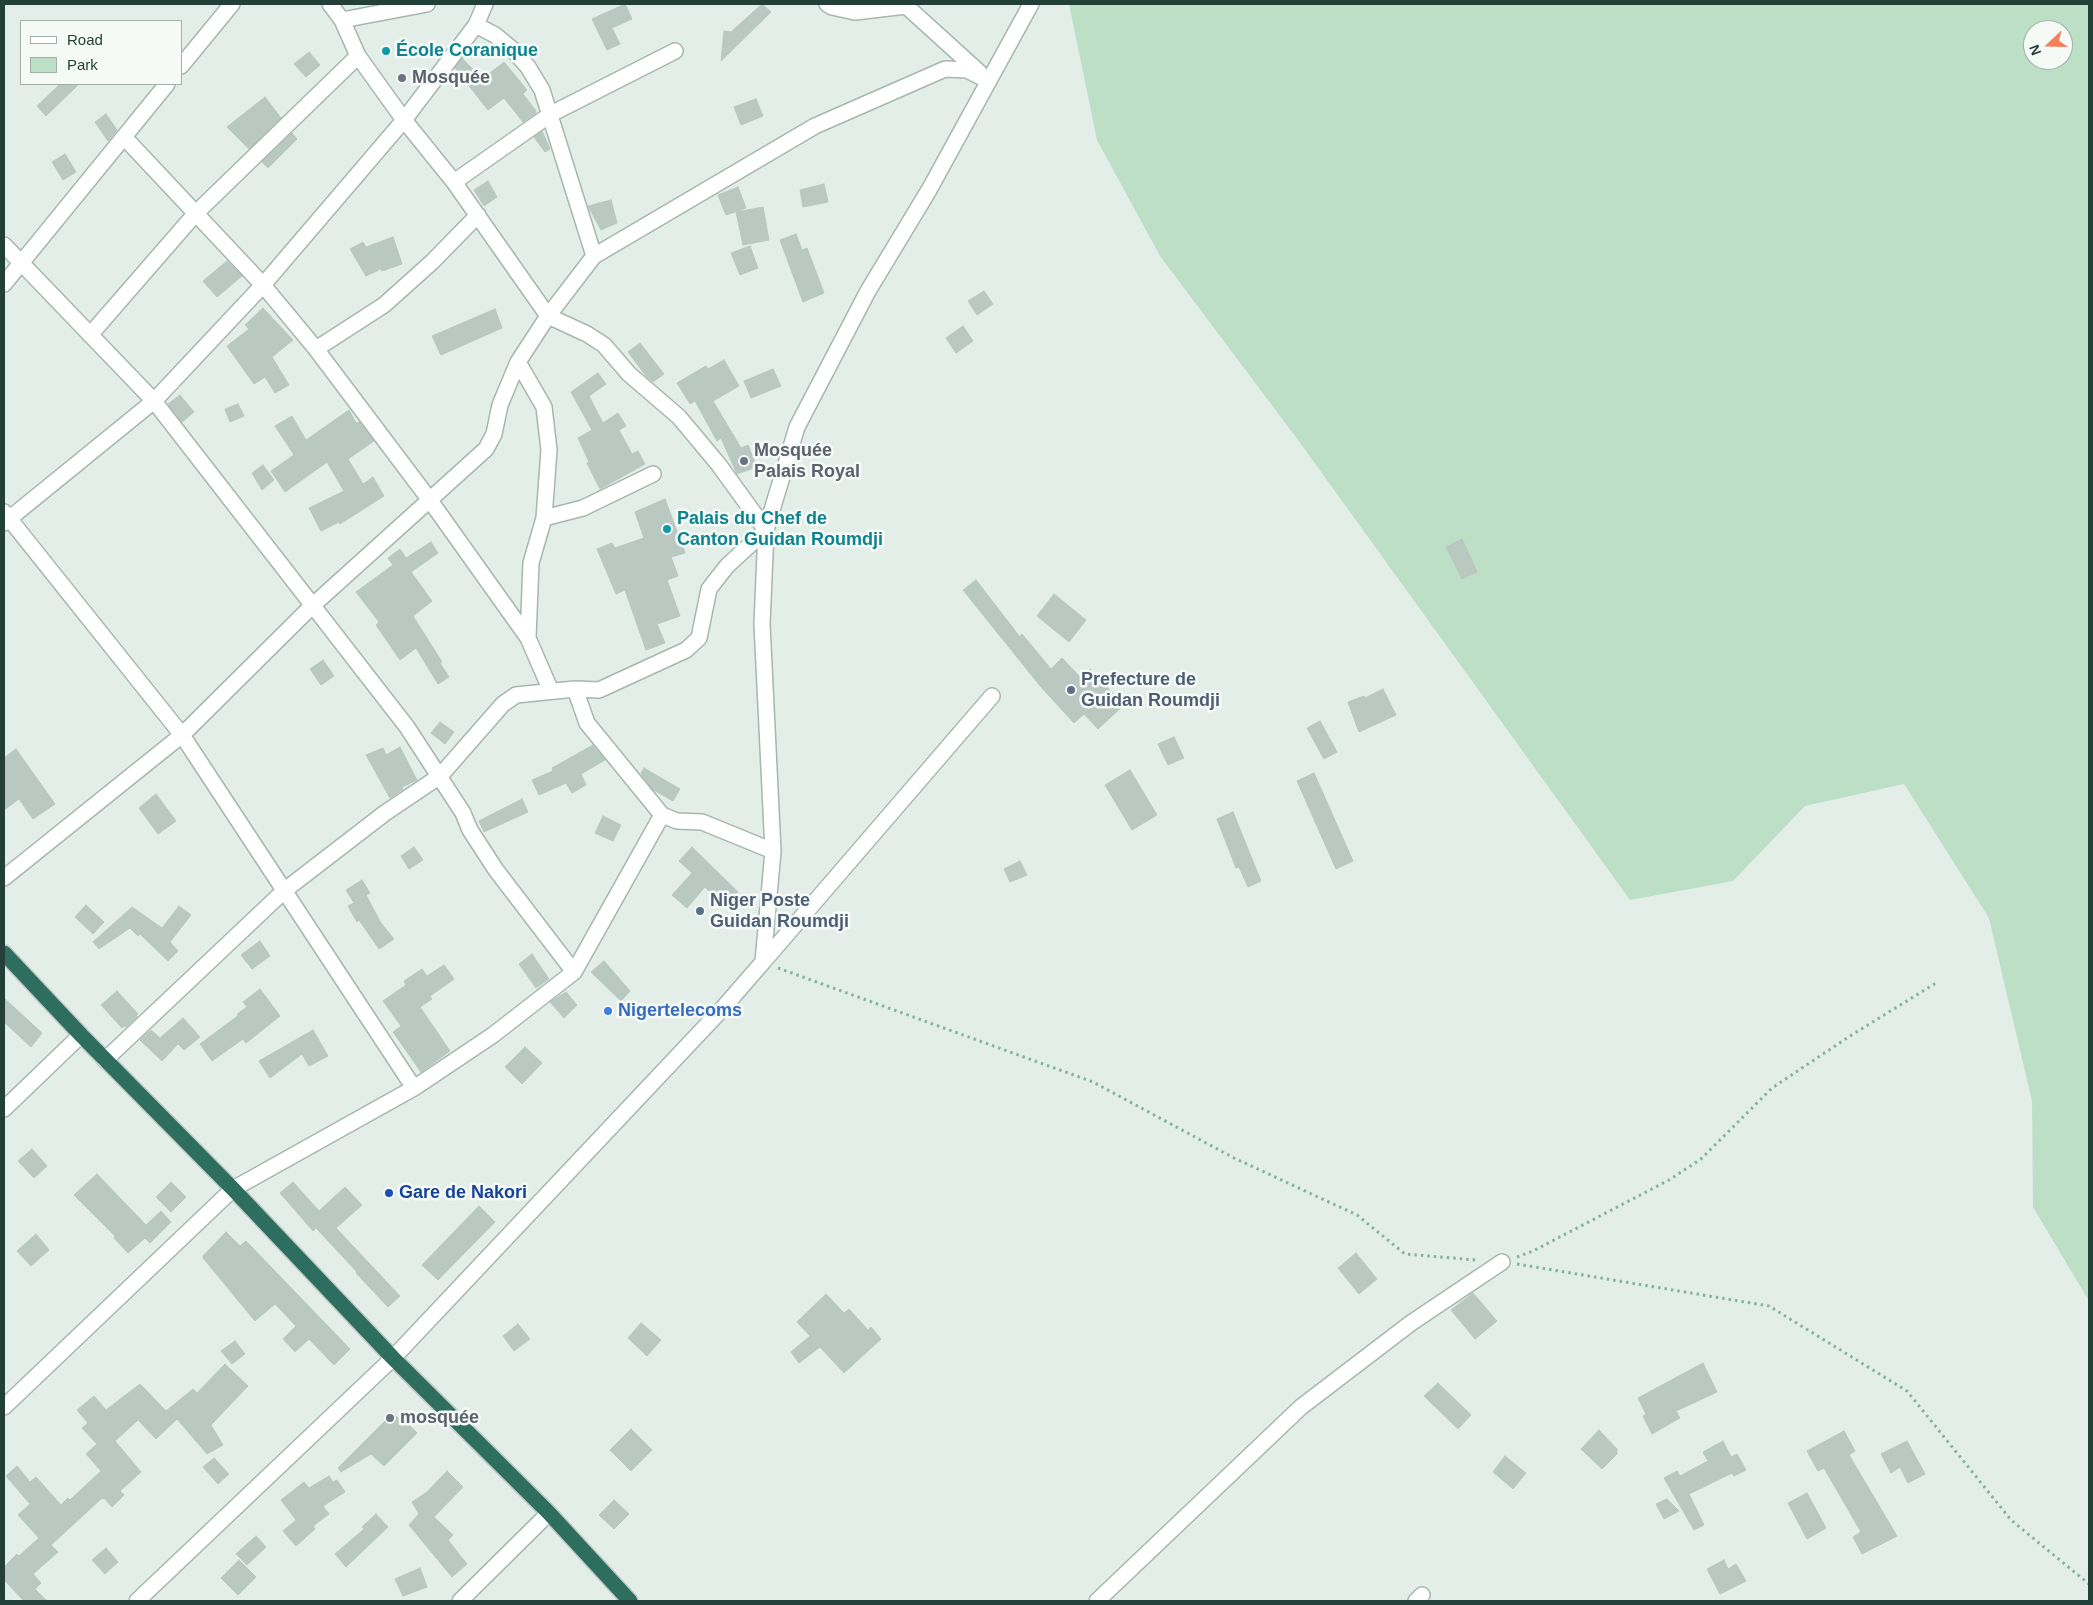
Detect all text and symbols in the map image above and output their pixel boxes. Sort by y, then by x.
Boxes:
legend [20,20,182,85]
north arrow [2023,20,2073,70]
text: Road [67,31,103,48]
place label: École Coranique [396,40,538,62]
text: N [2026,42,2044,58]
marker: École Coranique [380,45,392,57]
text: Park [67,56,98,73]
place label: Mosquée [412,67,490,89]
marker: Mosquée [396,72,408,84]
place label: Mosquée Palais Royal [754,440,860,482]
marker: Mosquée Palais Royal [738,455,750,467]
place label: Palais du Chef de Canton Guidan Roumdji [677,508,883,550]
marker: Palais du Chef de Canton Guidan Roumdji [661,523,673,535]
place label: Prefecture de Guidan Roumdji [1081,669,1220,712]
marker: Prefecture de Guidan Roumdji [1065,684,1077,696]
place label: Niger Poste Guidan Roumdji [710,890,849,932]
marker: Niger Poste Guidan Roumdji [694,905,706,917]
place label: Nigertelecoms [618,1000,742,1022]
marker: Nigertelecoms [602,1005,614,1017]
place label: Gare de Nakori [399,1182,527,1204]
marker: Gare de Nakori [383,1187,395,1199]
place label: mosquée [400,1407,479,1429]
marker: mosquée [384,1412,396,1424]

